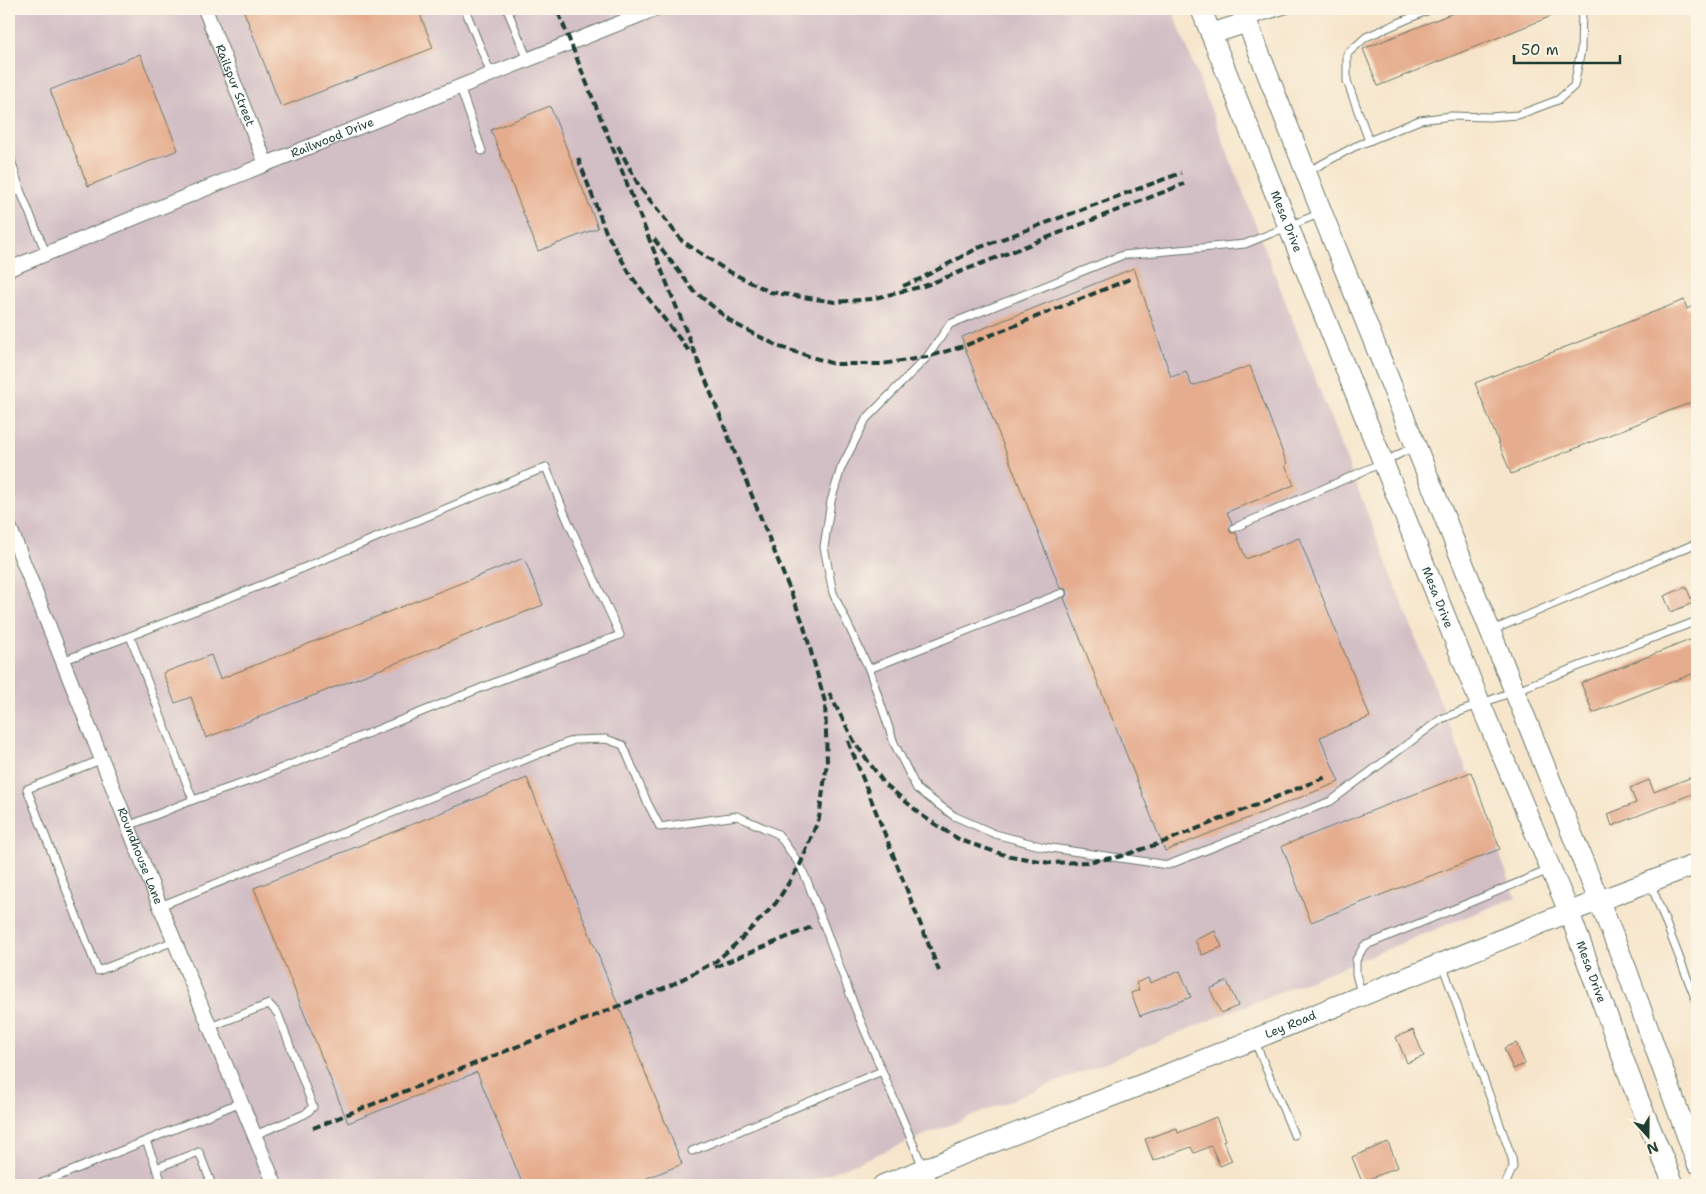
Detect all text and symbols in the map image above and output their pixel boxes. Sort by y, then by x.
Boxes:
scale bar [1514,32,1620,64]
text: 50 m [1521,40,1559,60]
street label: Railspur Street [212,42,258,129]
street label: Railwood Drive [288,114,376,161]
street label: Mesa Drive [1267,188,1306,255]
street label: Mesa Drive [1418,564,1457,631]
street label: Roundhouse Lane [114,805,167,907]
street label: Mesa Drive [1572,939,1610,1005]
street label: Ley Road [1262,1007,1319,1042]
north arrow [1624,1112,1674,1162]
text: N [1644,1138,1661,1159]

